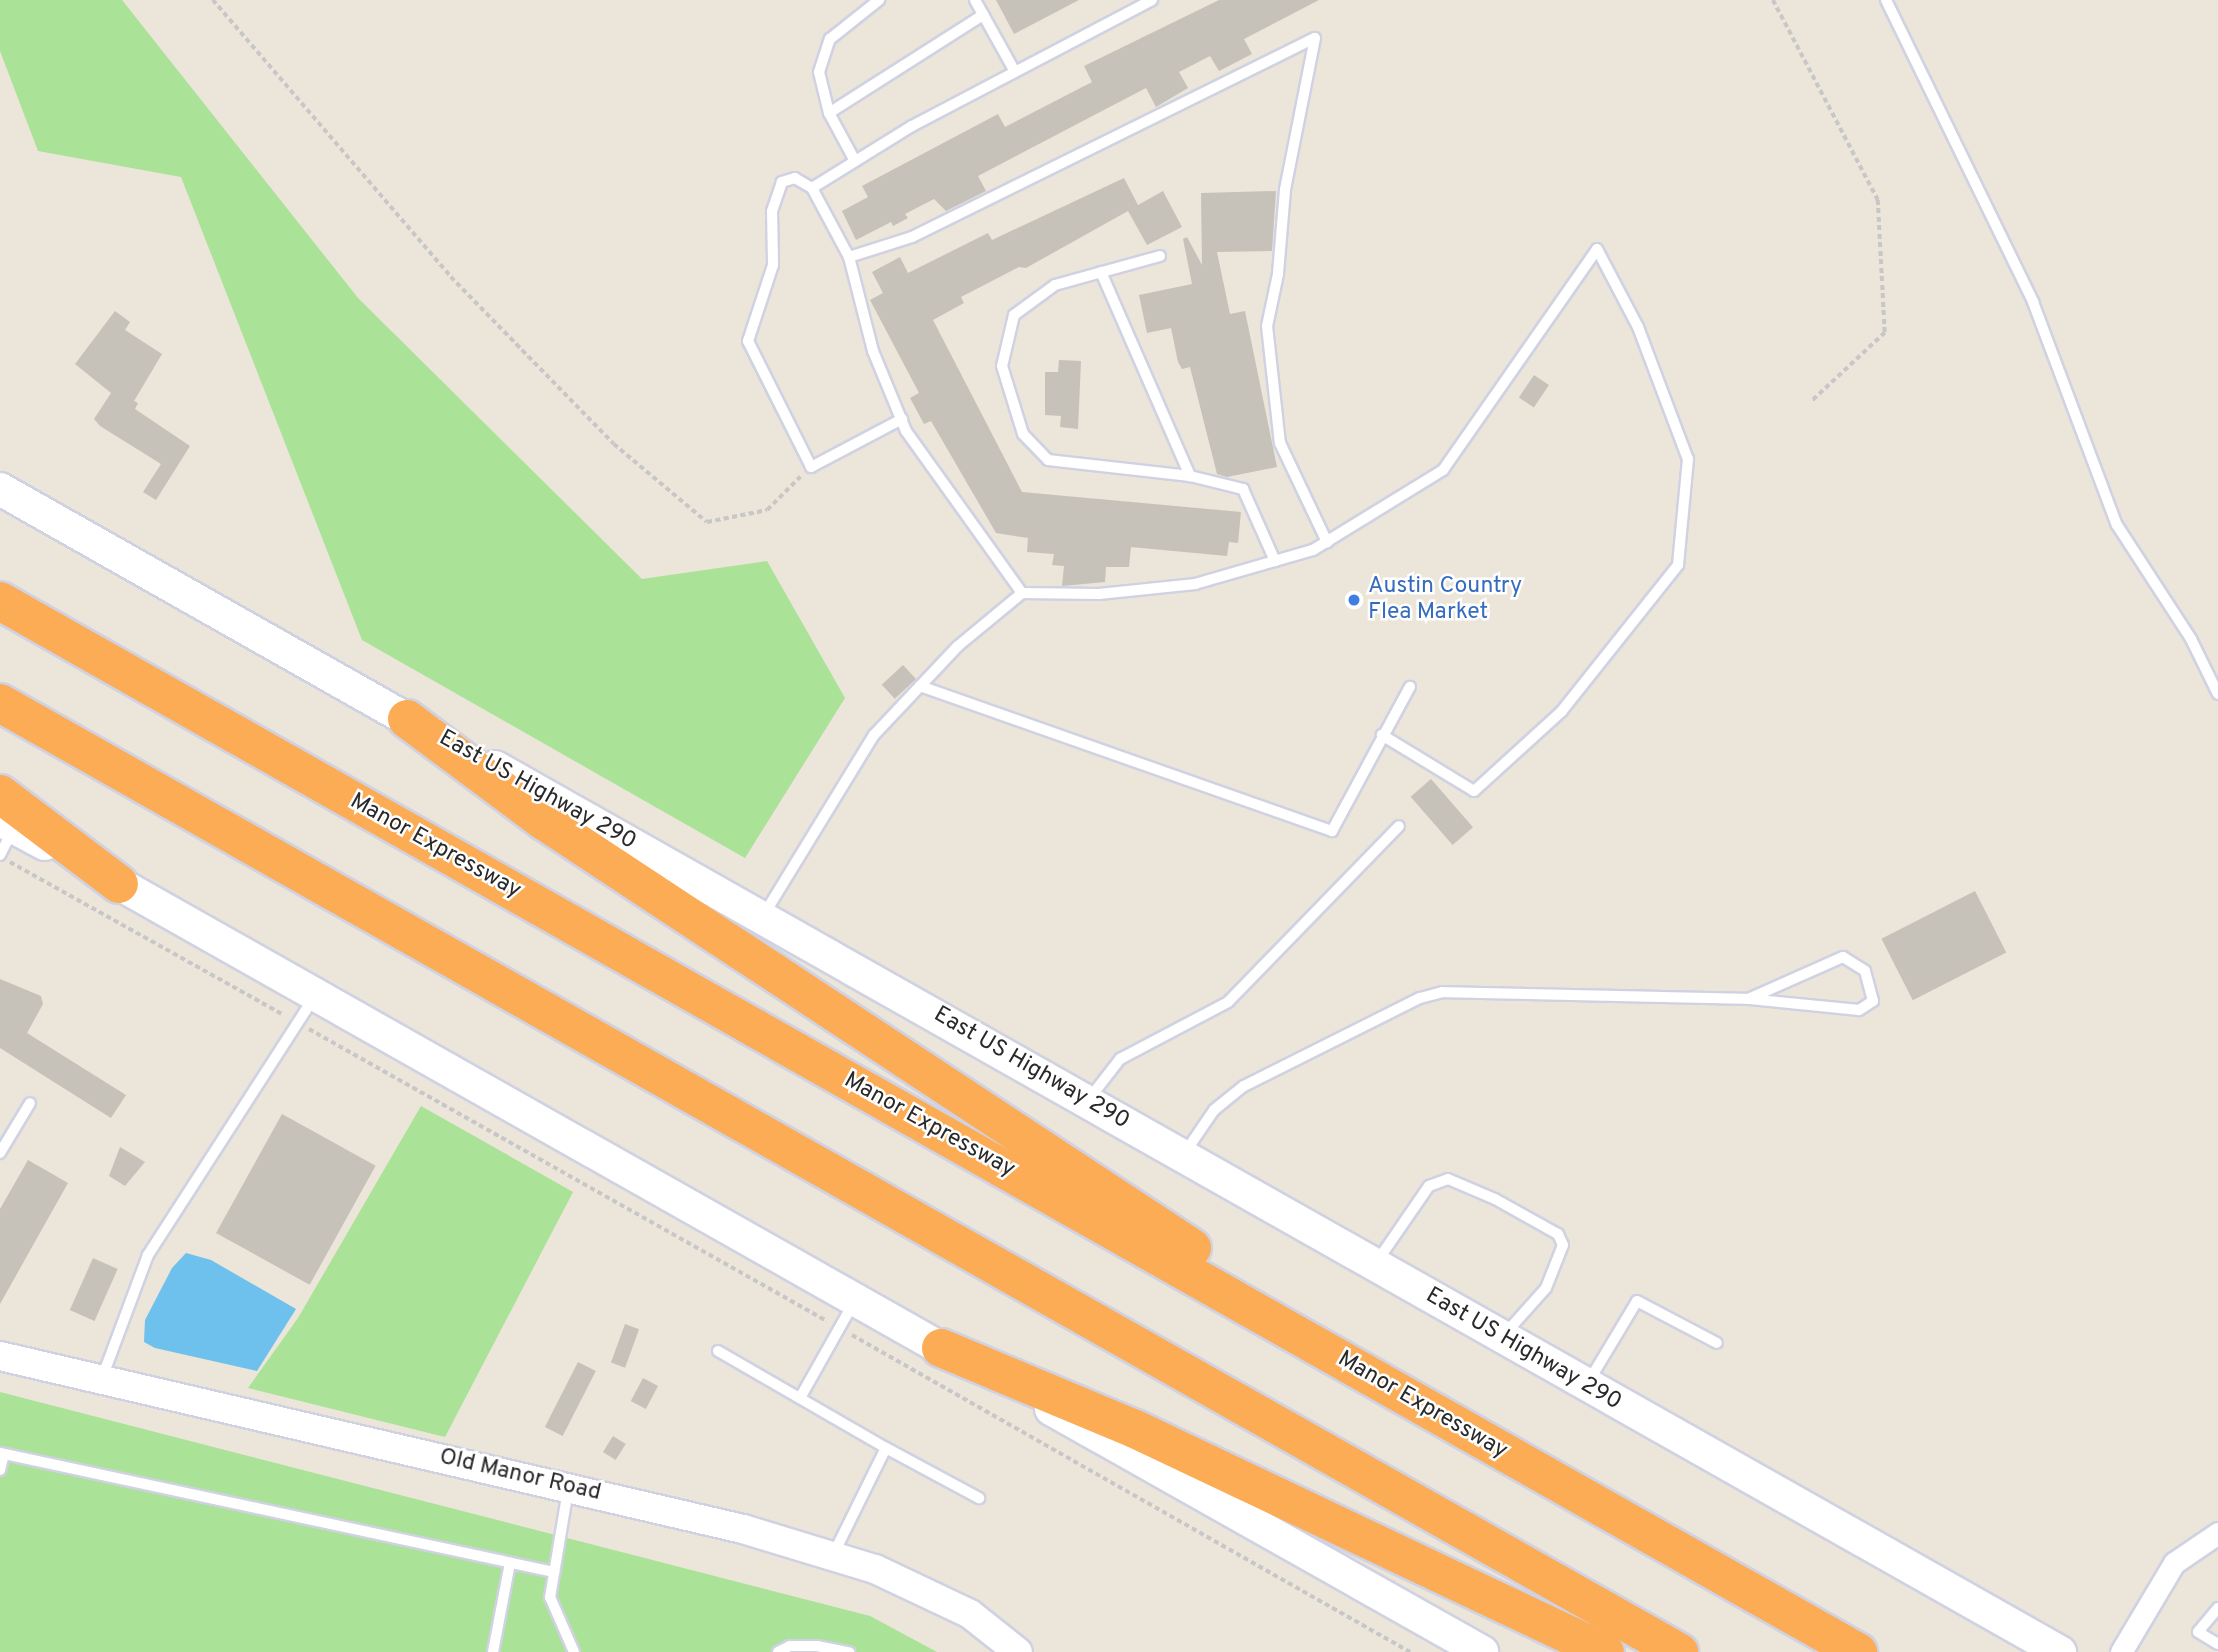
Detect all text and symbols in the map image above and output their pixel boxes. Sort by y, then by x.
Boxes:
place label: Austin Country Flea Market [1368,573,1522,627]
marker: Austin Country Flea Market [1346,592,1362,608]
street label: East US Highway 290 [434,725,640,857]
street label: Manor Expressway [345,788,525,906]
street label: East US Highway 290 [928,1002,1134,1136]
street label: Manor Expressway [839,1067,1019,1185]
street label: East US Highway 290 [1420,1283,1626,1417]
street label: Manor Expressway [1332,1346,1512,1466]
street label: Old Manor Road [437,1444,603,1508]

